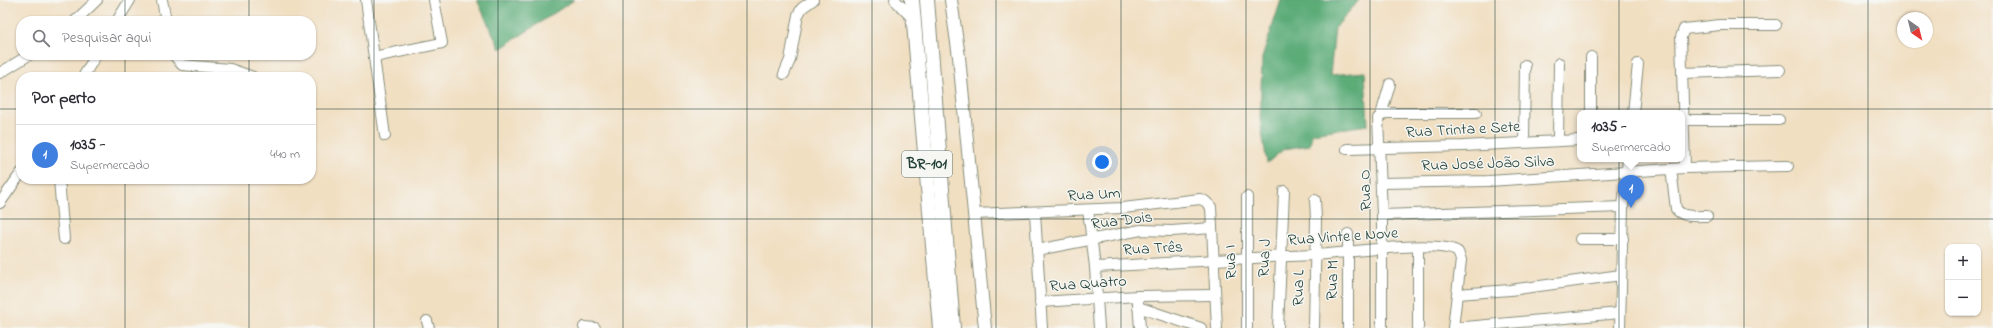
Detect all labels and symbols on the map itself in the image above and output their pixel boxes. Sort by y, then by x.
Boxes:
north arrow [1897,12,1933,48]
street label: Rua Trinta e Sete [1405,115,1522,145]
street label: Rua José João Silva [1421,150,1555,178]
road number: BR-101 [902,151,952,177]
your location [1092,152,1112,172]
street label: Rua O [1353,169,1379,211]
pin: 1 [1618,175,1644,208]
street label: Rua Um [1067,182,1121,208]
street label: Rua Dois [1090,205,1154,237]
street label: Rua Vinte e Nove [1287,221,1400,253]
street label: Rua Três [1122,235,1184,263]
street label: Rua J [1252,238,1278,278]
street label: Rua I [1219,245,1243,279]
street label: Rua M [1320,259,1346,301]
street label: Rua Quatro [1049,269,1127,299]
street label: Rua L [1287,269,1311,306]

